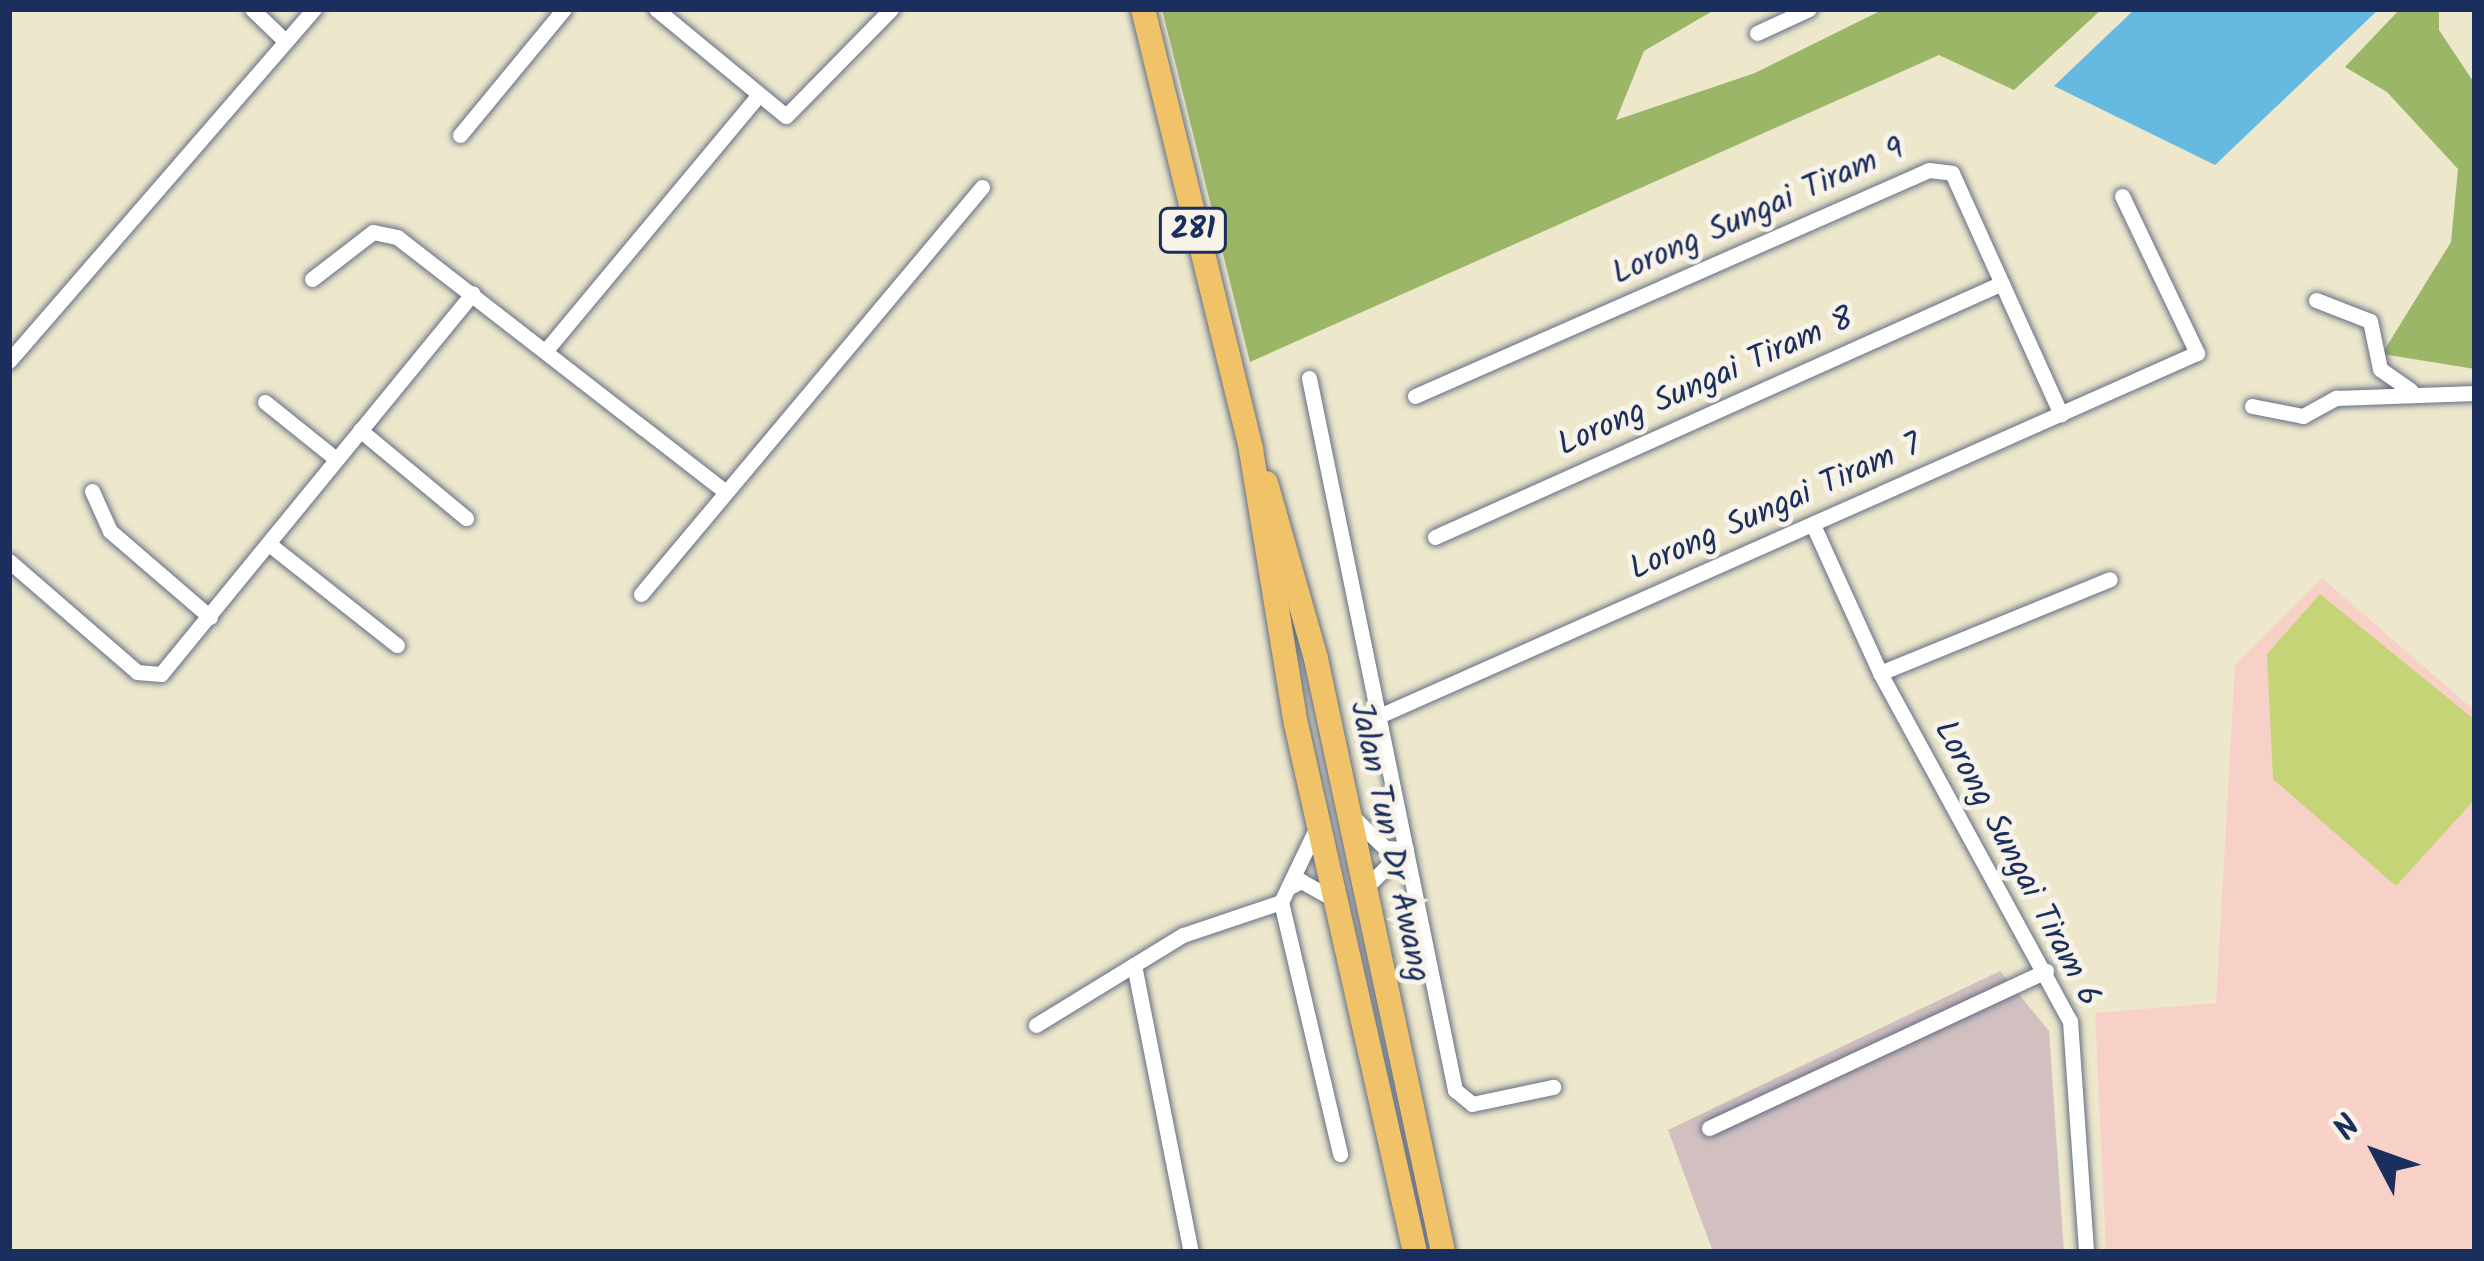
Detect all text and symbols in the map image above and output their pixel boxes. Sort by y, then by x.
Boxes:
street label: Lorong Sungai Tiram 9 [1607,131,1911,295]
road number: 281 [1157,206,1229,254]
street label: Lorong Sungai Tiram 8 [1552,300,1860,466]
street label: Lorong Sungai Tiram 7 [1624,426,1928,590]
street label: Jalan Tun Dr Awang [1339,698,1437,986]
street label: Lorong Sungai Tiram 6 [1924,714,2108,1014]
north arrow [2316,1093,2436,1213]
text: N [2322,1104,2375,1154]

